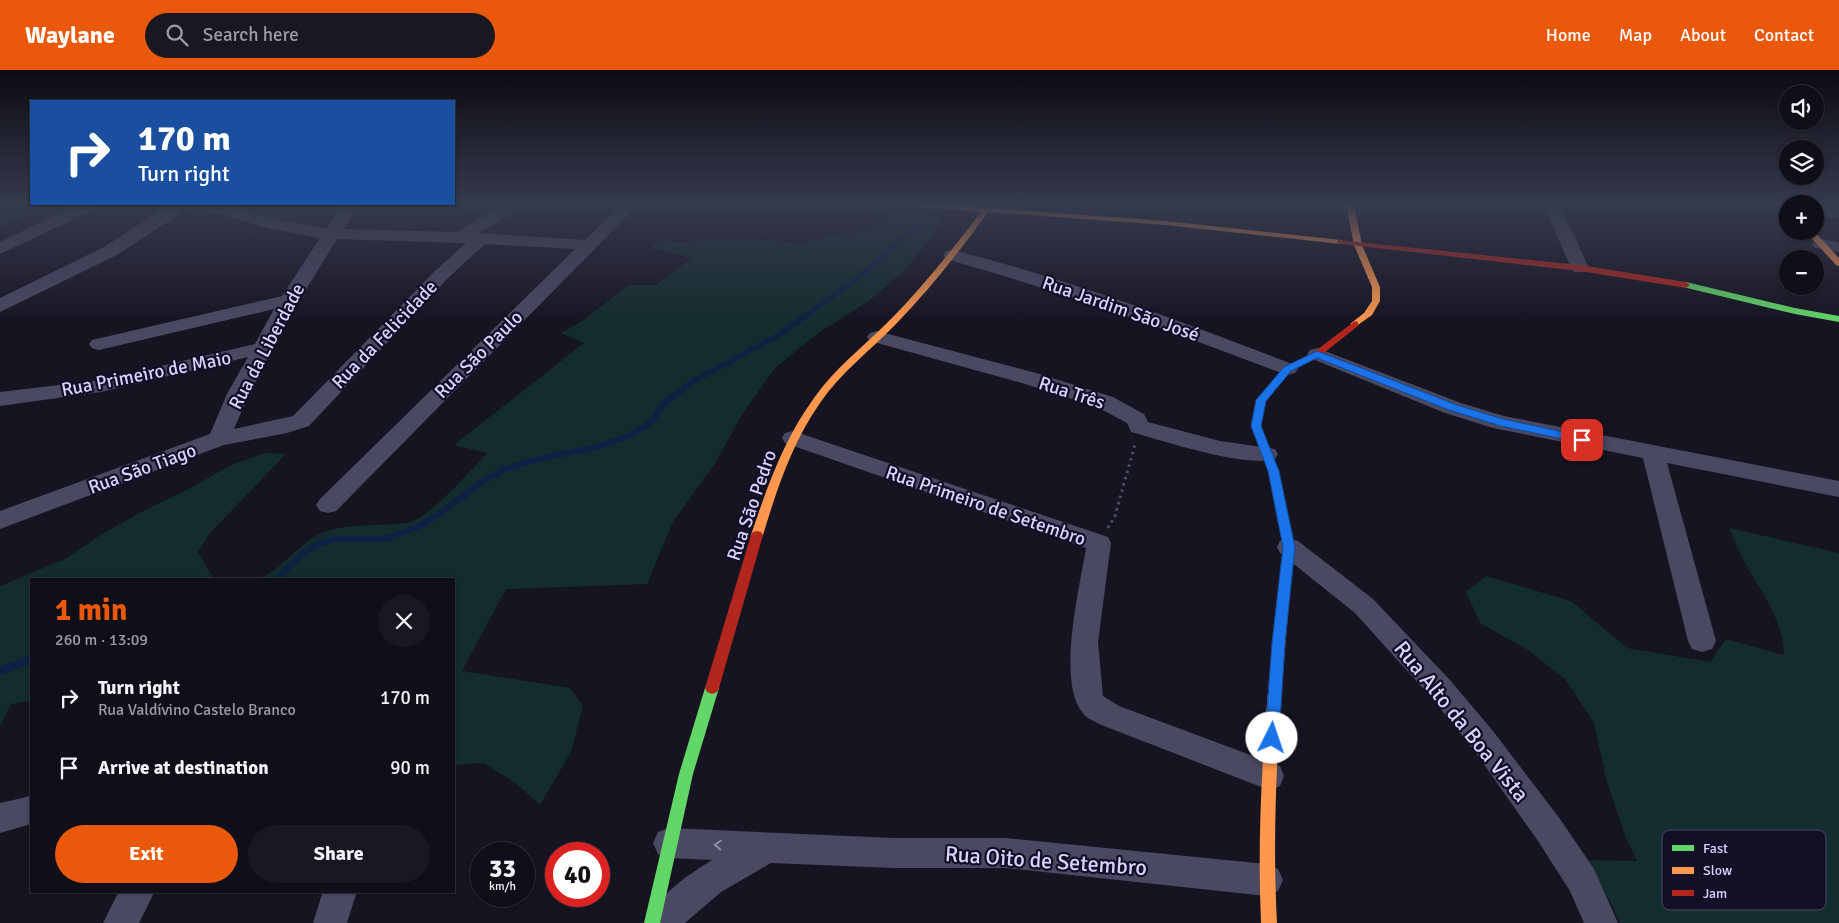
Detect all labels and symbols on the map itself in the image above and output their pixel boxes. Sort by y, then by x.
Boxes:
street label: Rua Jardim São José [1039,271,1202,347]
street label: Rua da Felicidade [327,275,443,394]
street label: Rua da Liberdade [224,279,310,414]
street label: Rua São Paulo [430,305,528,404]
street label: Rua Primeiro de Maio [59,346,233,402]
street label: Rua Três [1036,371,1108,415]
pin [1561,419,1603,461]
street label: Rua São Tiago [85,438,200,500]
street label: Rua São Pedro [722,447,782,564]
street label: Rua Primeiro de Setembro [882,460,1089,552]
street label: Rua Alto da Boa Vista [1388,635,1535,807]
position arrow [1245,711,1297,763]
legend [1662,830,1826,910]
one-way arrow [714,840,722,851]
street label: Rua Oito de Setembro [944,840,1148,881]
text: Fast [1703,840,1728,857]
speed limit sign: 40 [545,842,610,907]
text: Slow [1703,862,1732,879]
text: Jam [1703,885,1727,902]

